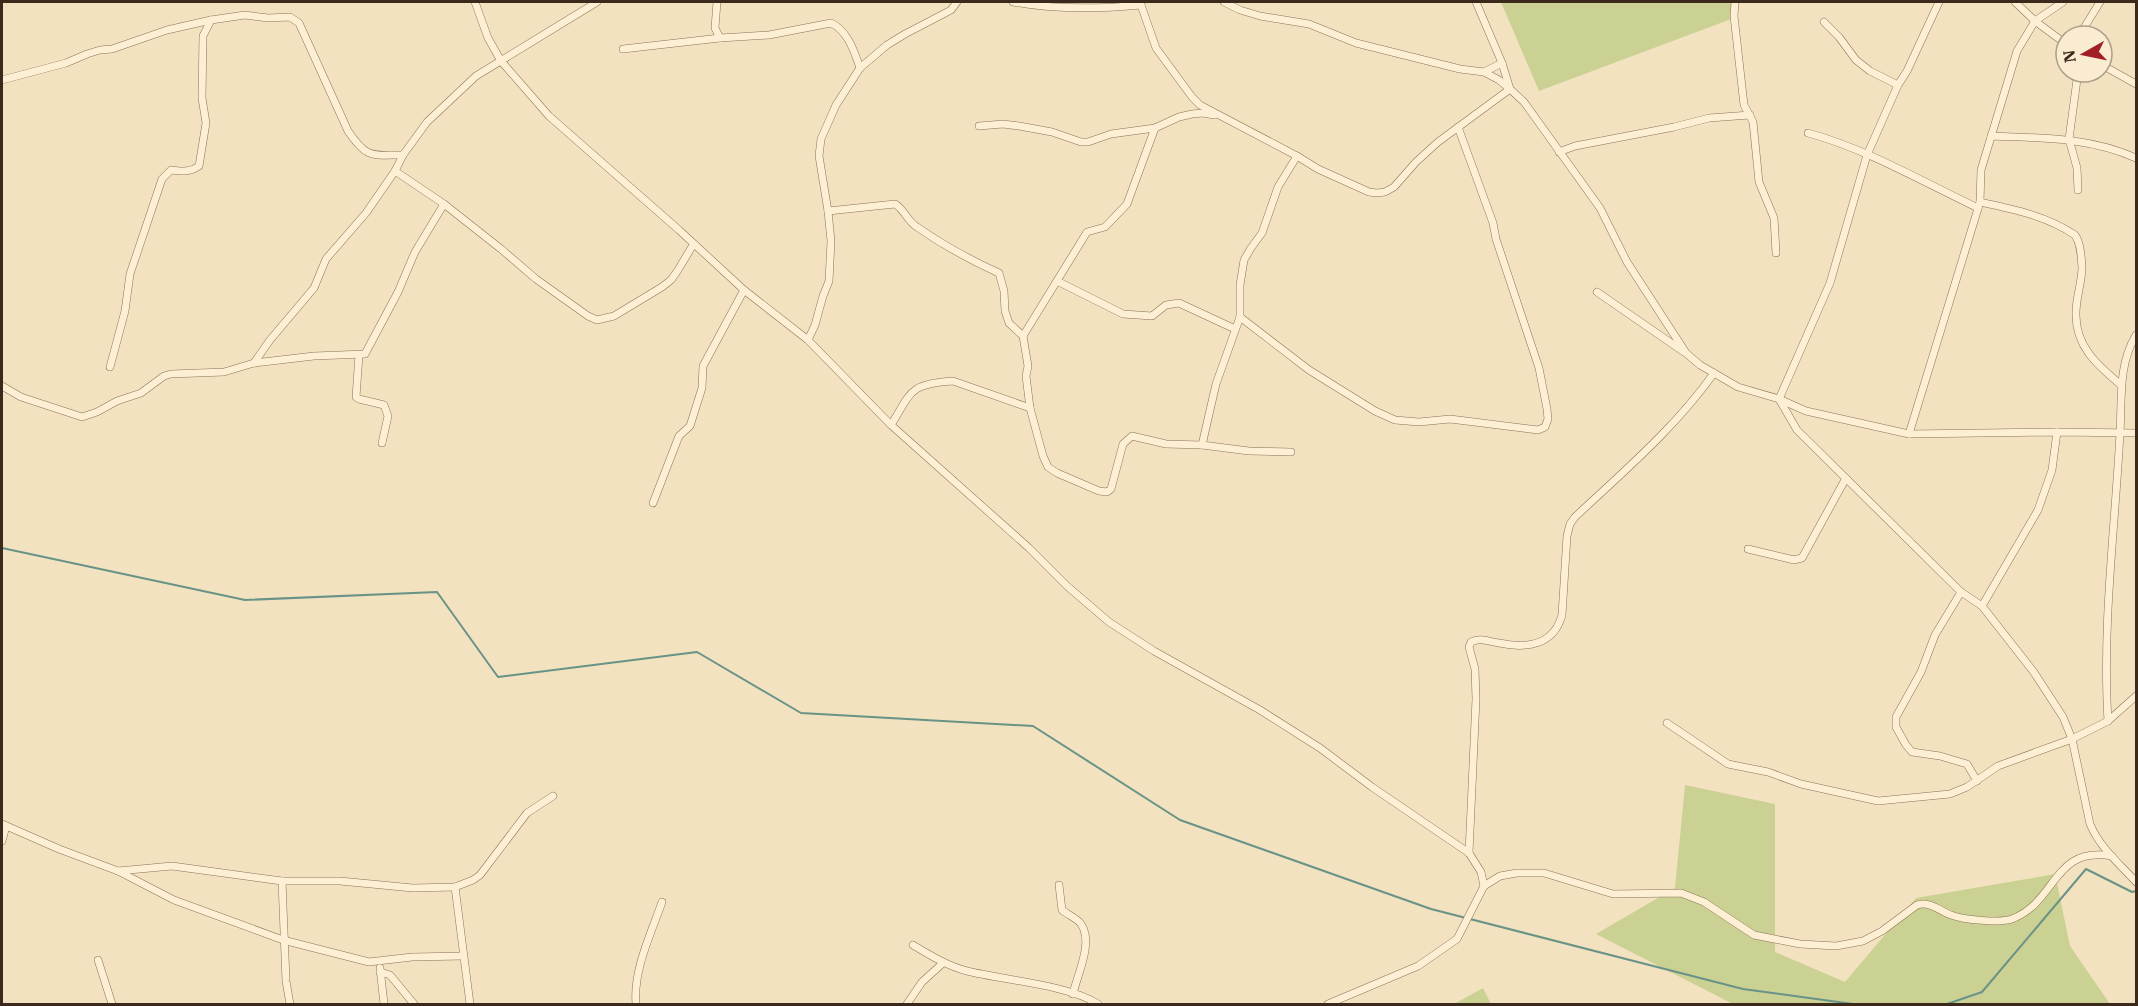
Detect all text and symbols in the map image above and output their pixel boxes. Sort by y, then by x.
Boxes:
north arrow [2054,24,2114,84]
text: N [2058,49,2080,64]

